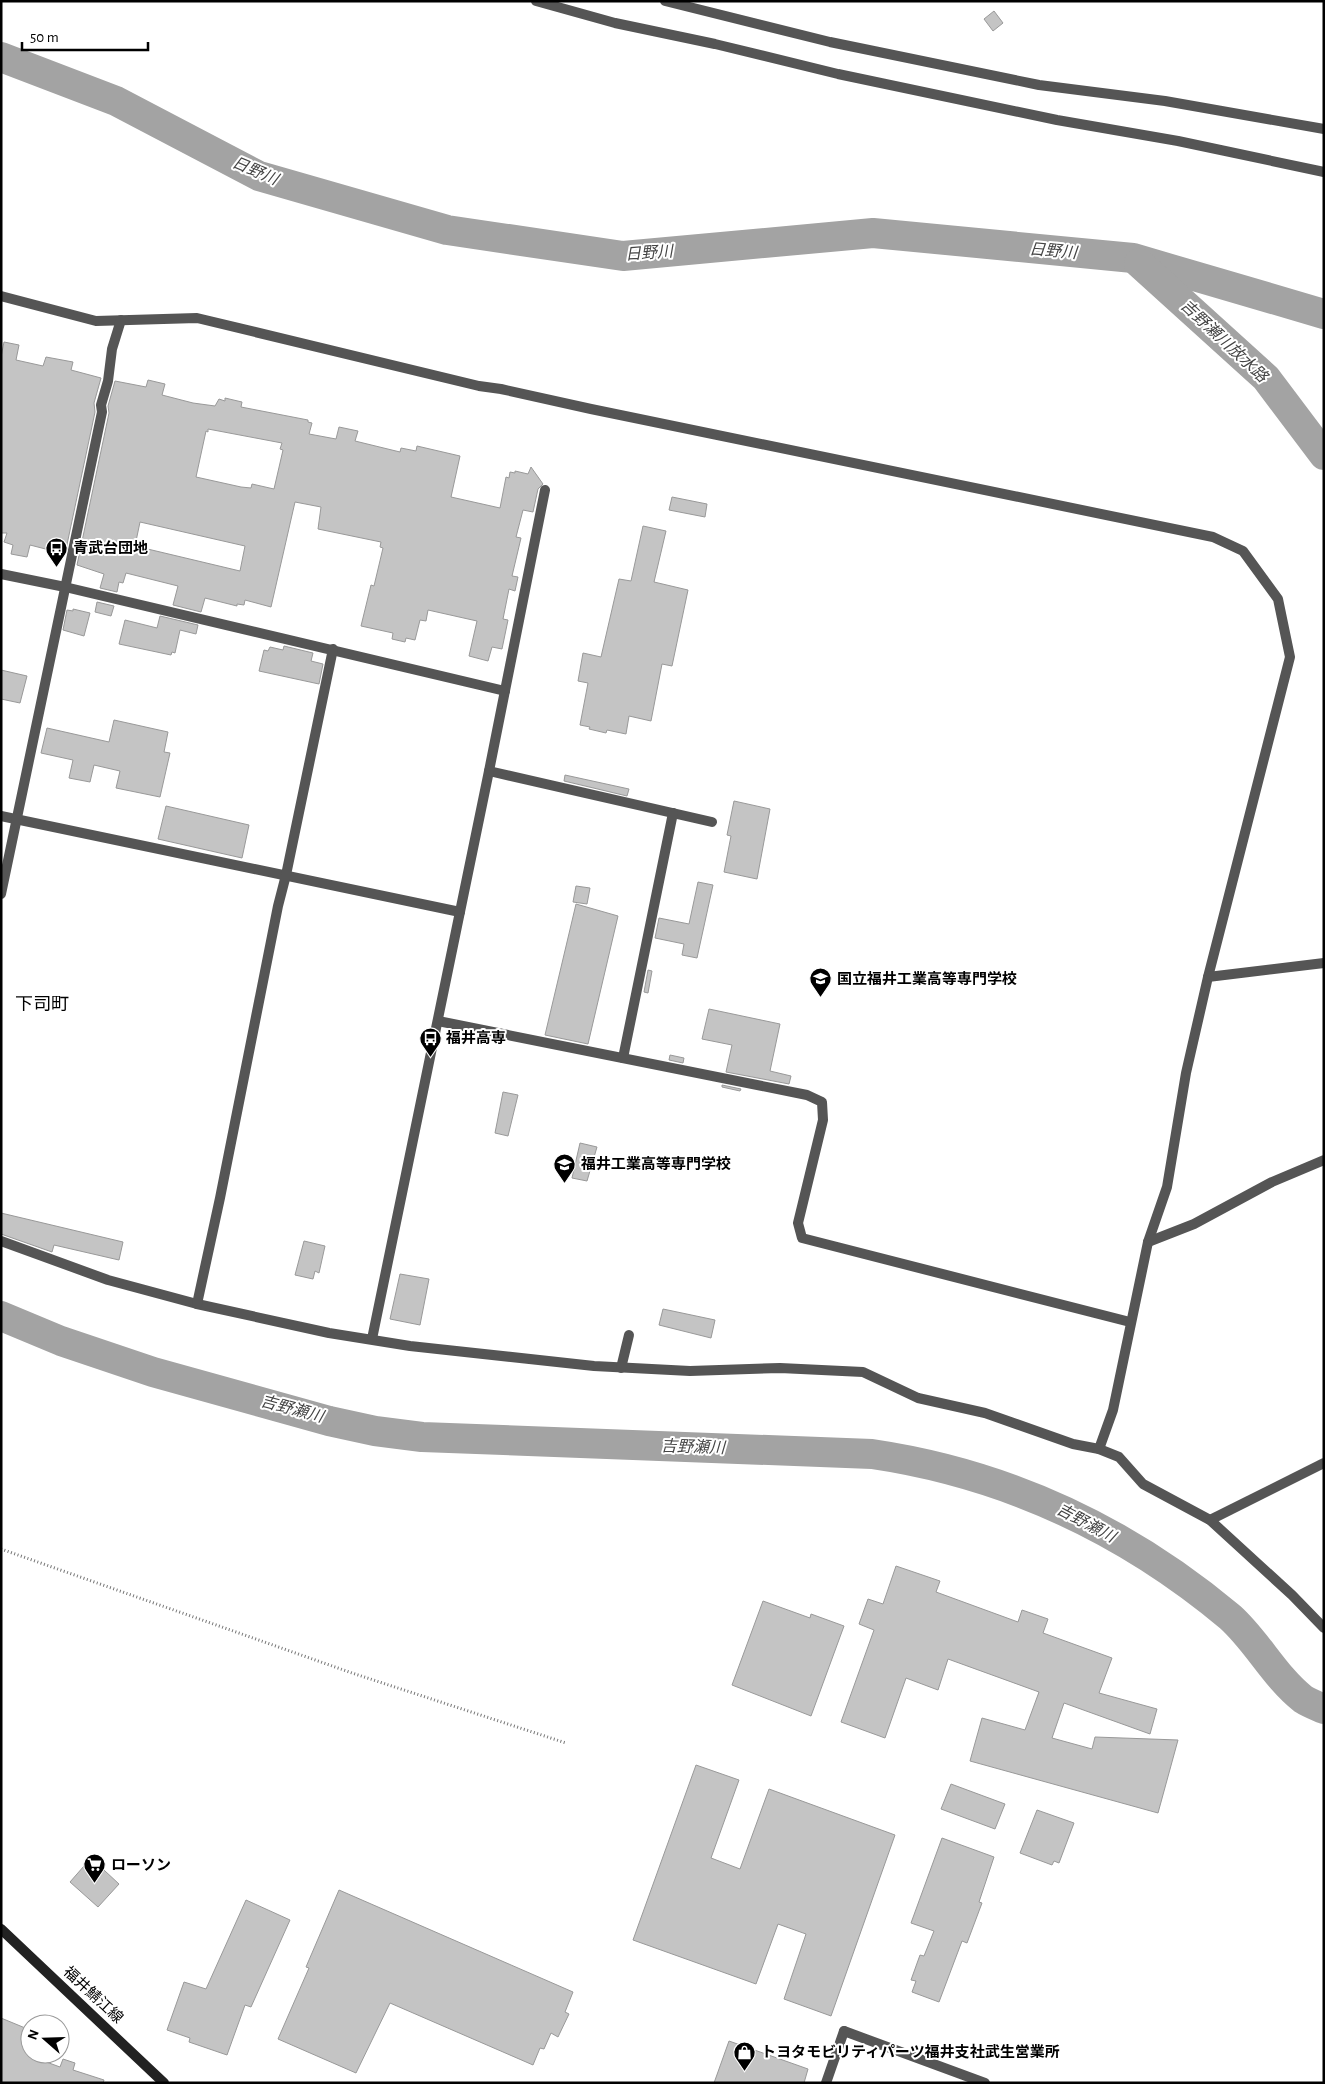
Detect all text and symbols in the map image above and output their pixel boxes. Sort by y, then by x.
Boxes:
scale bar [22,20,149,52]
text: 50 m [30,30,59,45]
water label: 日野川 [230,154,282,189]
water label: 日野川 [1028,241,1080,261]
water label: 日野川 [624,243,675,263]
water label: 吉野瀬川放水路 [1178,296,1273,386]
bus stop icon: 青武台団地 [45,536,69,567]
place label: 青武台団地 [73,540,148,556]
school or university icon: 国立福井工業高等専門学校 [809,967,833,998]
place label: 国立福井工業高等専門学校 [837,970,1017,987]
district label: 下司町 [15,996,69,1014]
bus stop icon: 福井高専 [418,1026,442,1057]
place label: 福井高専 [445,1029,506,1046]
school or university icon: 福井工業高等専門学校 [553,1152,577,1183]
place label: 福井工業高等専門学校 [580,1155,731,1172]
water label: 吉野瀬川 [259,1392,327,1426]
water label: 吉野瀬川 [661,1437,727,1456]
water label: 吉野瀬川 [1054,1500,1120,1546]
supermarket icon: ローソン [83,1853,107,1884]
place label: ローソン [111,1858,171,1873]
street label: 福井鯖江線 [60,1962,127,2026]
north arrow [20,2014,70,2064]
text: N [25,2028,42,2042]
shop icon: トヨタモビリティパーツ福井支社武生営業所 [733,2040,757,2071]
place label: トヨタモビリティパーツ福井支社武生営業所 [761,2043,1060,2060]

